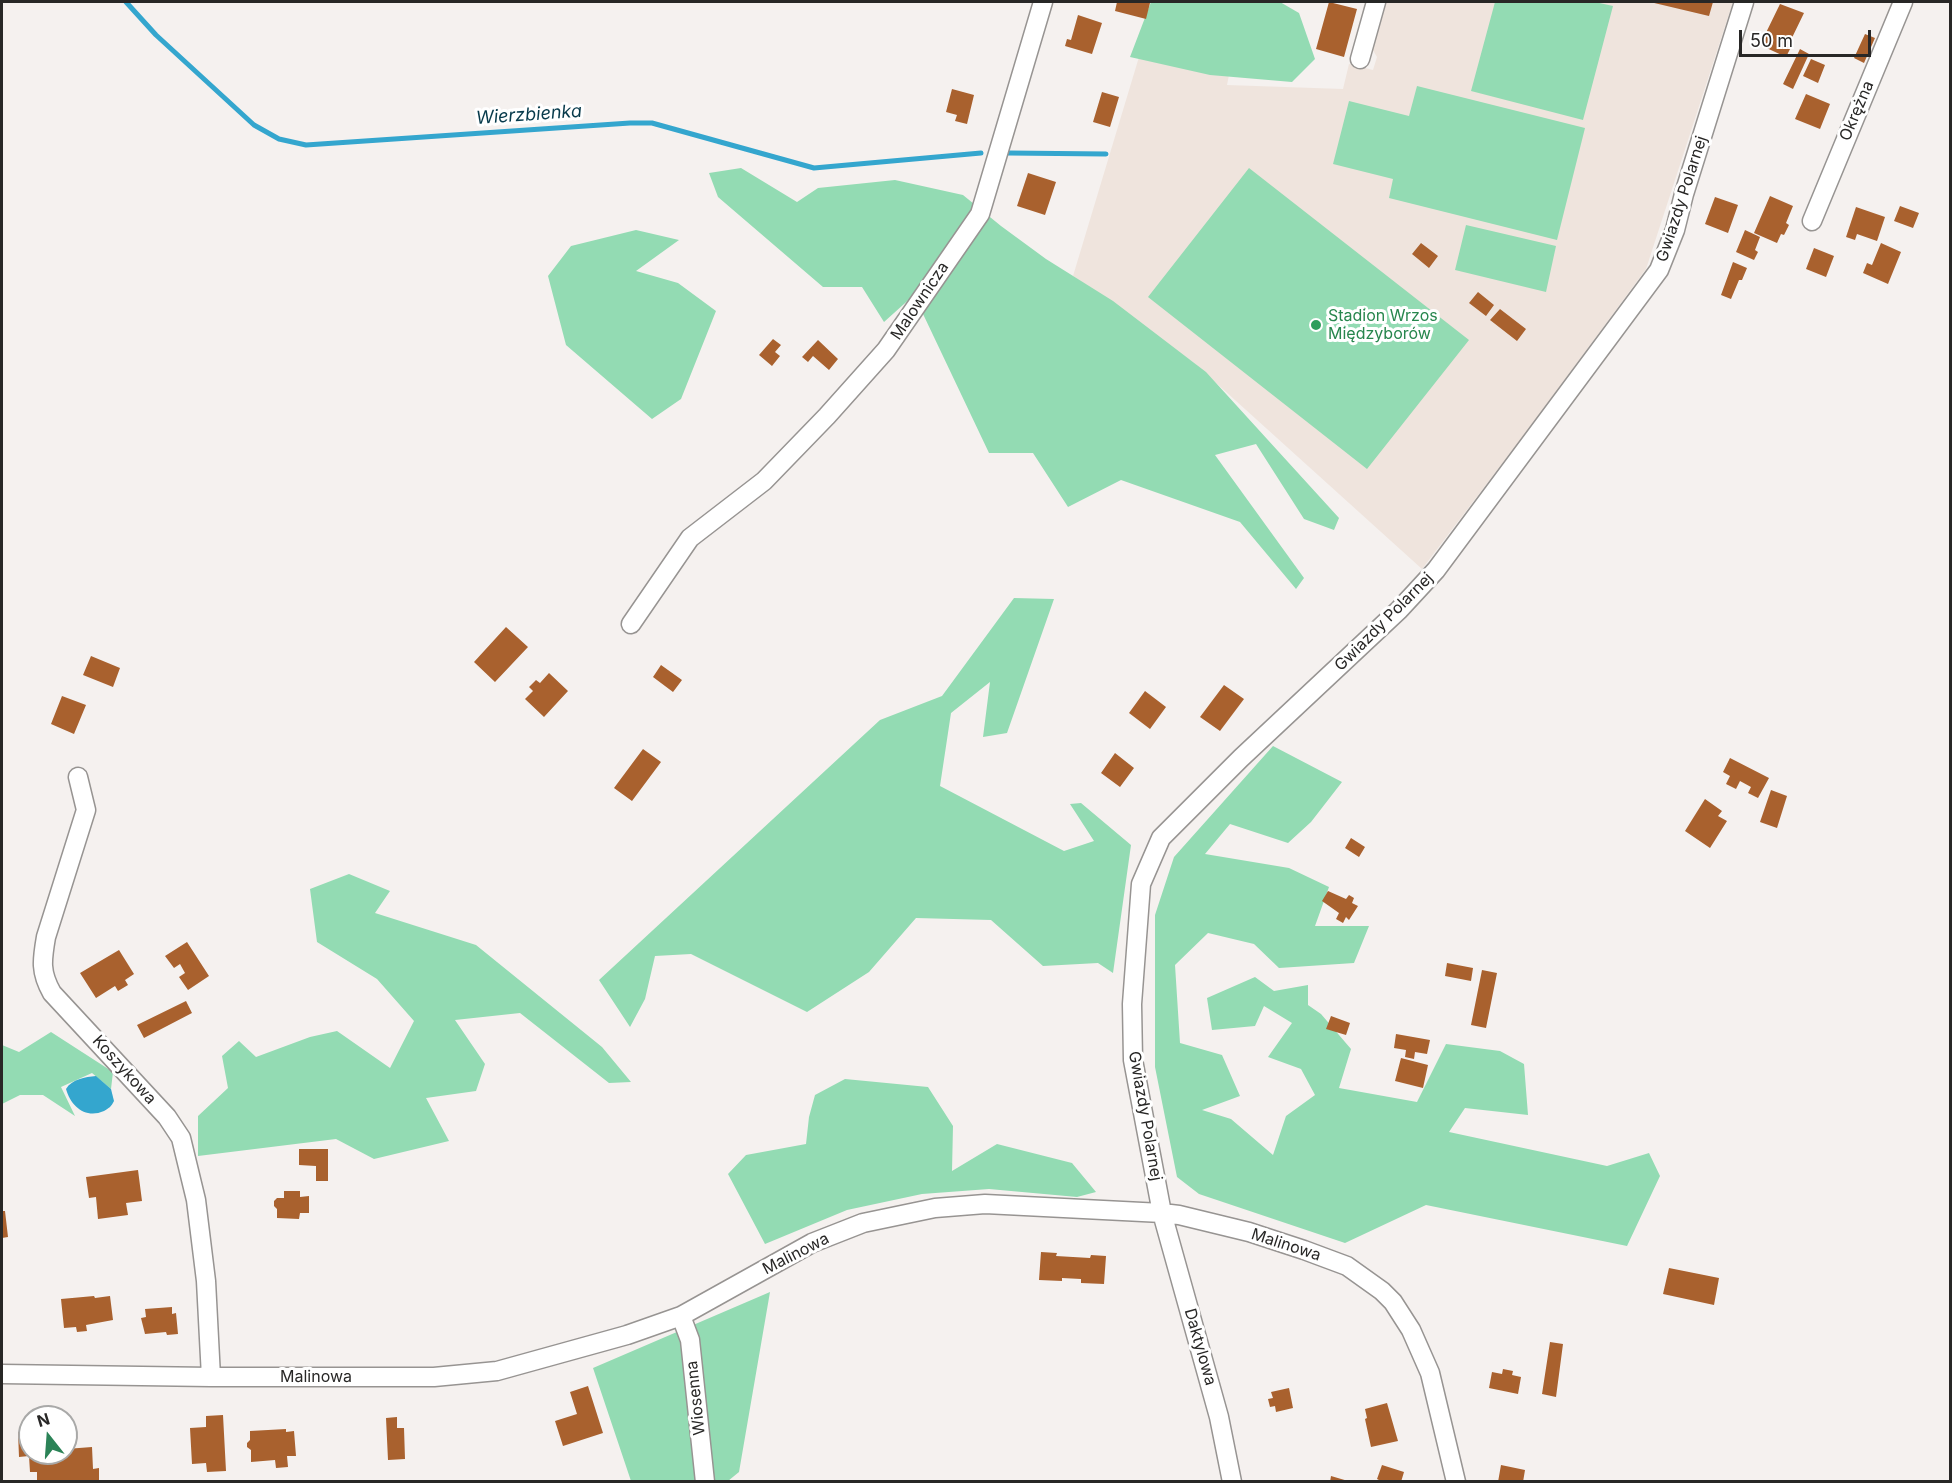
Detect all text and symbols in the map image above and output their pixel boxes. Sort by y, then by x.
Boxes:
scale bar [1742,18,1874,56]
text: 50 m [1750,30,1793,51]
street label: Okrężna [1836,78,1878,144]
water label: Wierzbienka [475,101,583,129]
street label: Gwiazdy Polarnej [1653,134,1711,264]
street label: Malownicza [887,258,953,344]
place label: Stadion Wrzos Międzyborów [1328,306,1438,344]
marker: Stadion Wrzos Międzyborów [1309,318,1323,332]
street label: Gwiazdy Polarnej [1331,569,1437,675]
street label: Koszykowa [88,1032,160,1108]
street label: Gwiazdy Polarnej [1124,1050,1166,1182]
street label: Malinowa [1249,1225,1323,1265]
street label: Malinowa [760,1229,832,1279]
street label: Daktylowa [1180,1306,1220,1388]
street label: Wiosenna [683,1360,709,1436]
street label: Malinowa [280,1367,352,1387]
north arrow [18,1405,78,1465]
text: N [35,1408,52,1431]

